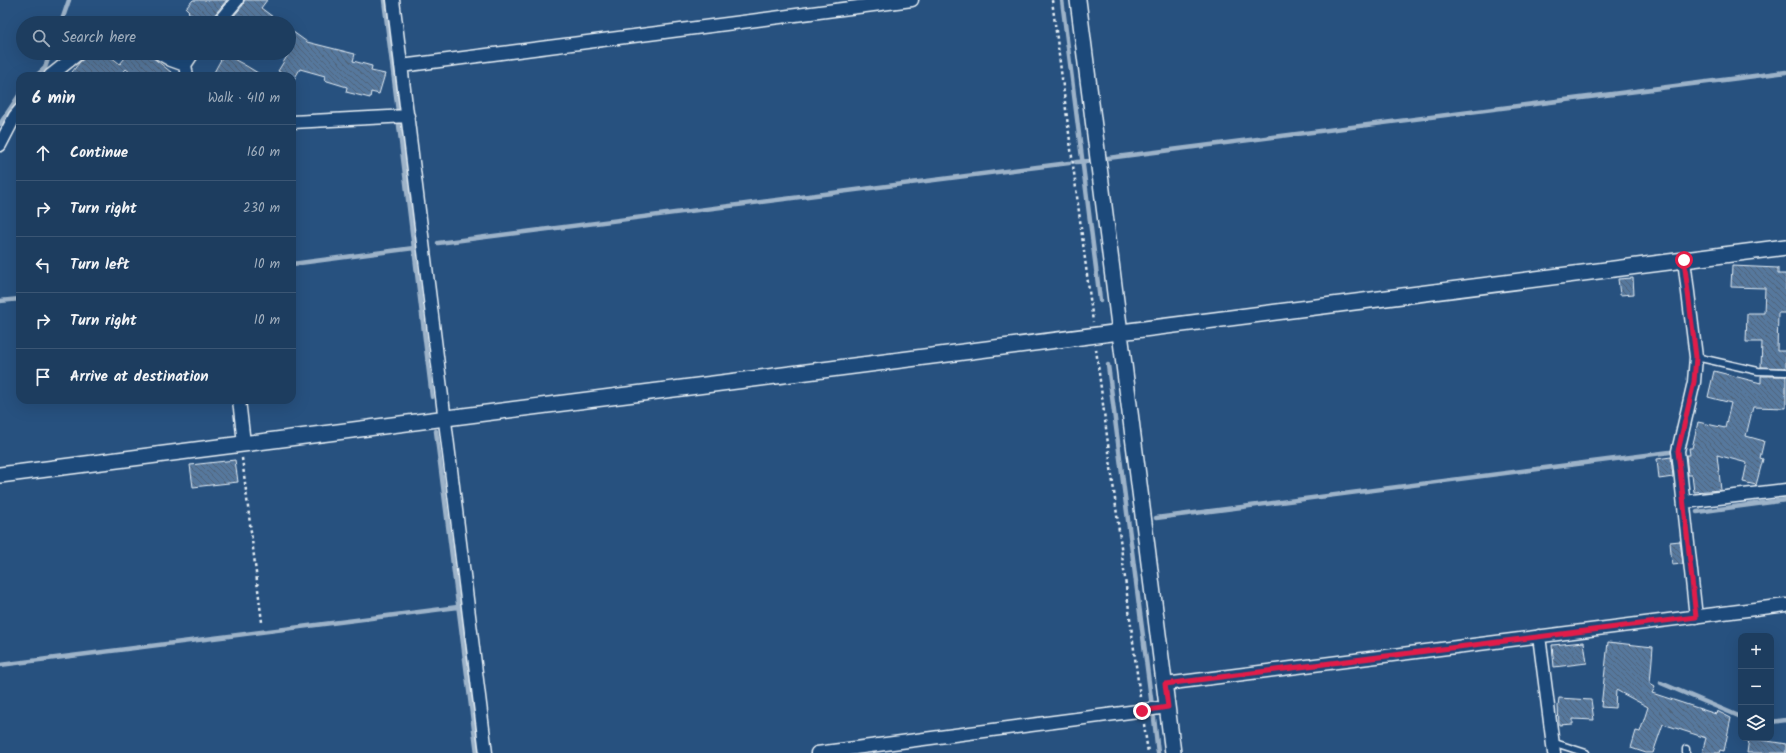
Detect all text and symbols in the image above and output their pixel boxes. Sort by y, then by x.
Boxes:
search box [16,16,296,60]
text: Search here [62,26,136,50]
icon: search [30,27,52,49]
text: 6 min [32,85,76,112]
text: Walk · 410 m [208,88,280,109]
text: Continue [70,141,128,165]
icon: ahead [32,142,54,164]
text: 160 m [247,142,280,163]
text: Turn right [70,197,137,221]
icon: right [32,198,54,220]
text: 230 m [243,198,280,219]
route start [1675,251,1693,269]
text: Turn left [70,253,130,277]
icon: left [32,254,54,276]
text: 10 m [254,254,280,275]
text: Turn right [70,309,137,333]
icon: right [32,310,54,332]
text: 10 m [254,310,280,331]
text: Arrive at destination [70,365,209,389]
icon: arrive [32,366,54,388]
map controls [1738,633,1774,741]
button: + [1738,633,1774,669]
button: − [1738,669,1774,705]
route end [1133,702,1151,720]
button: layers [1738,705,1774,741]

